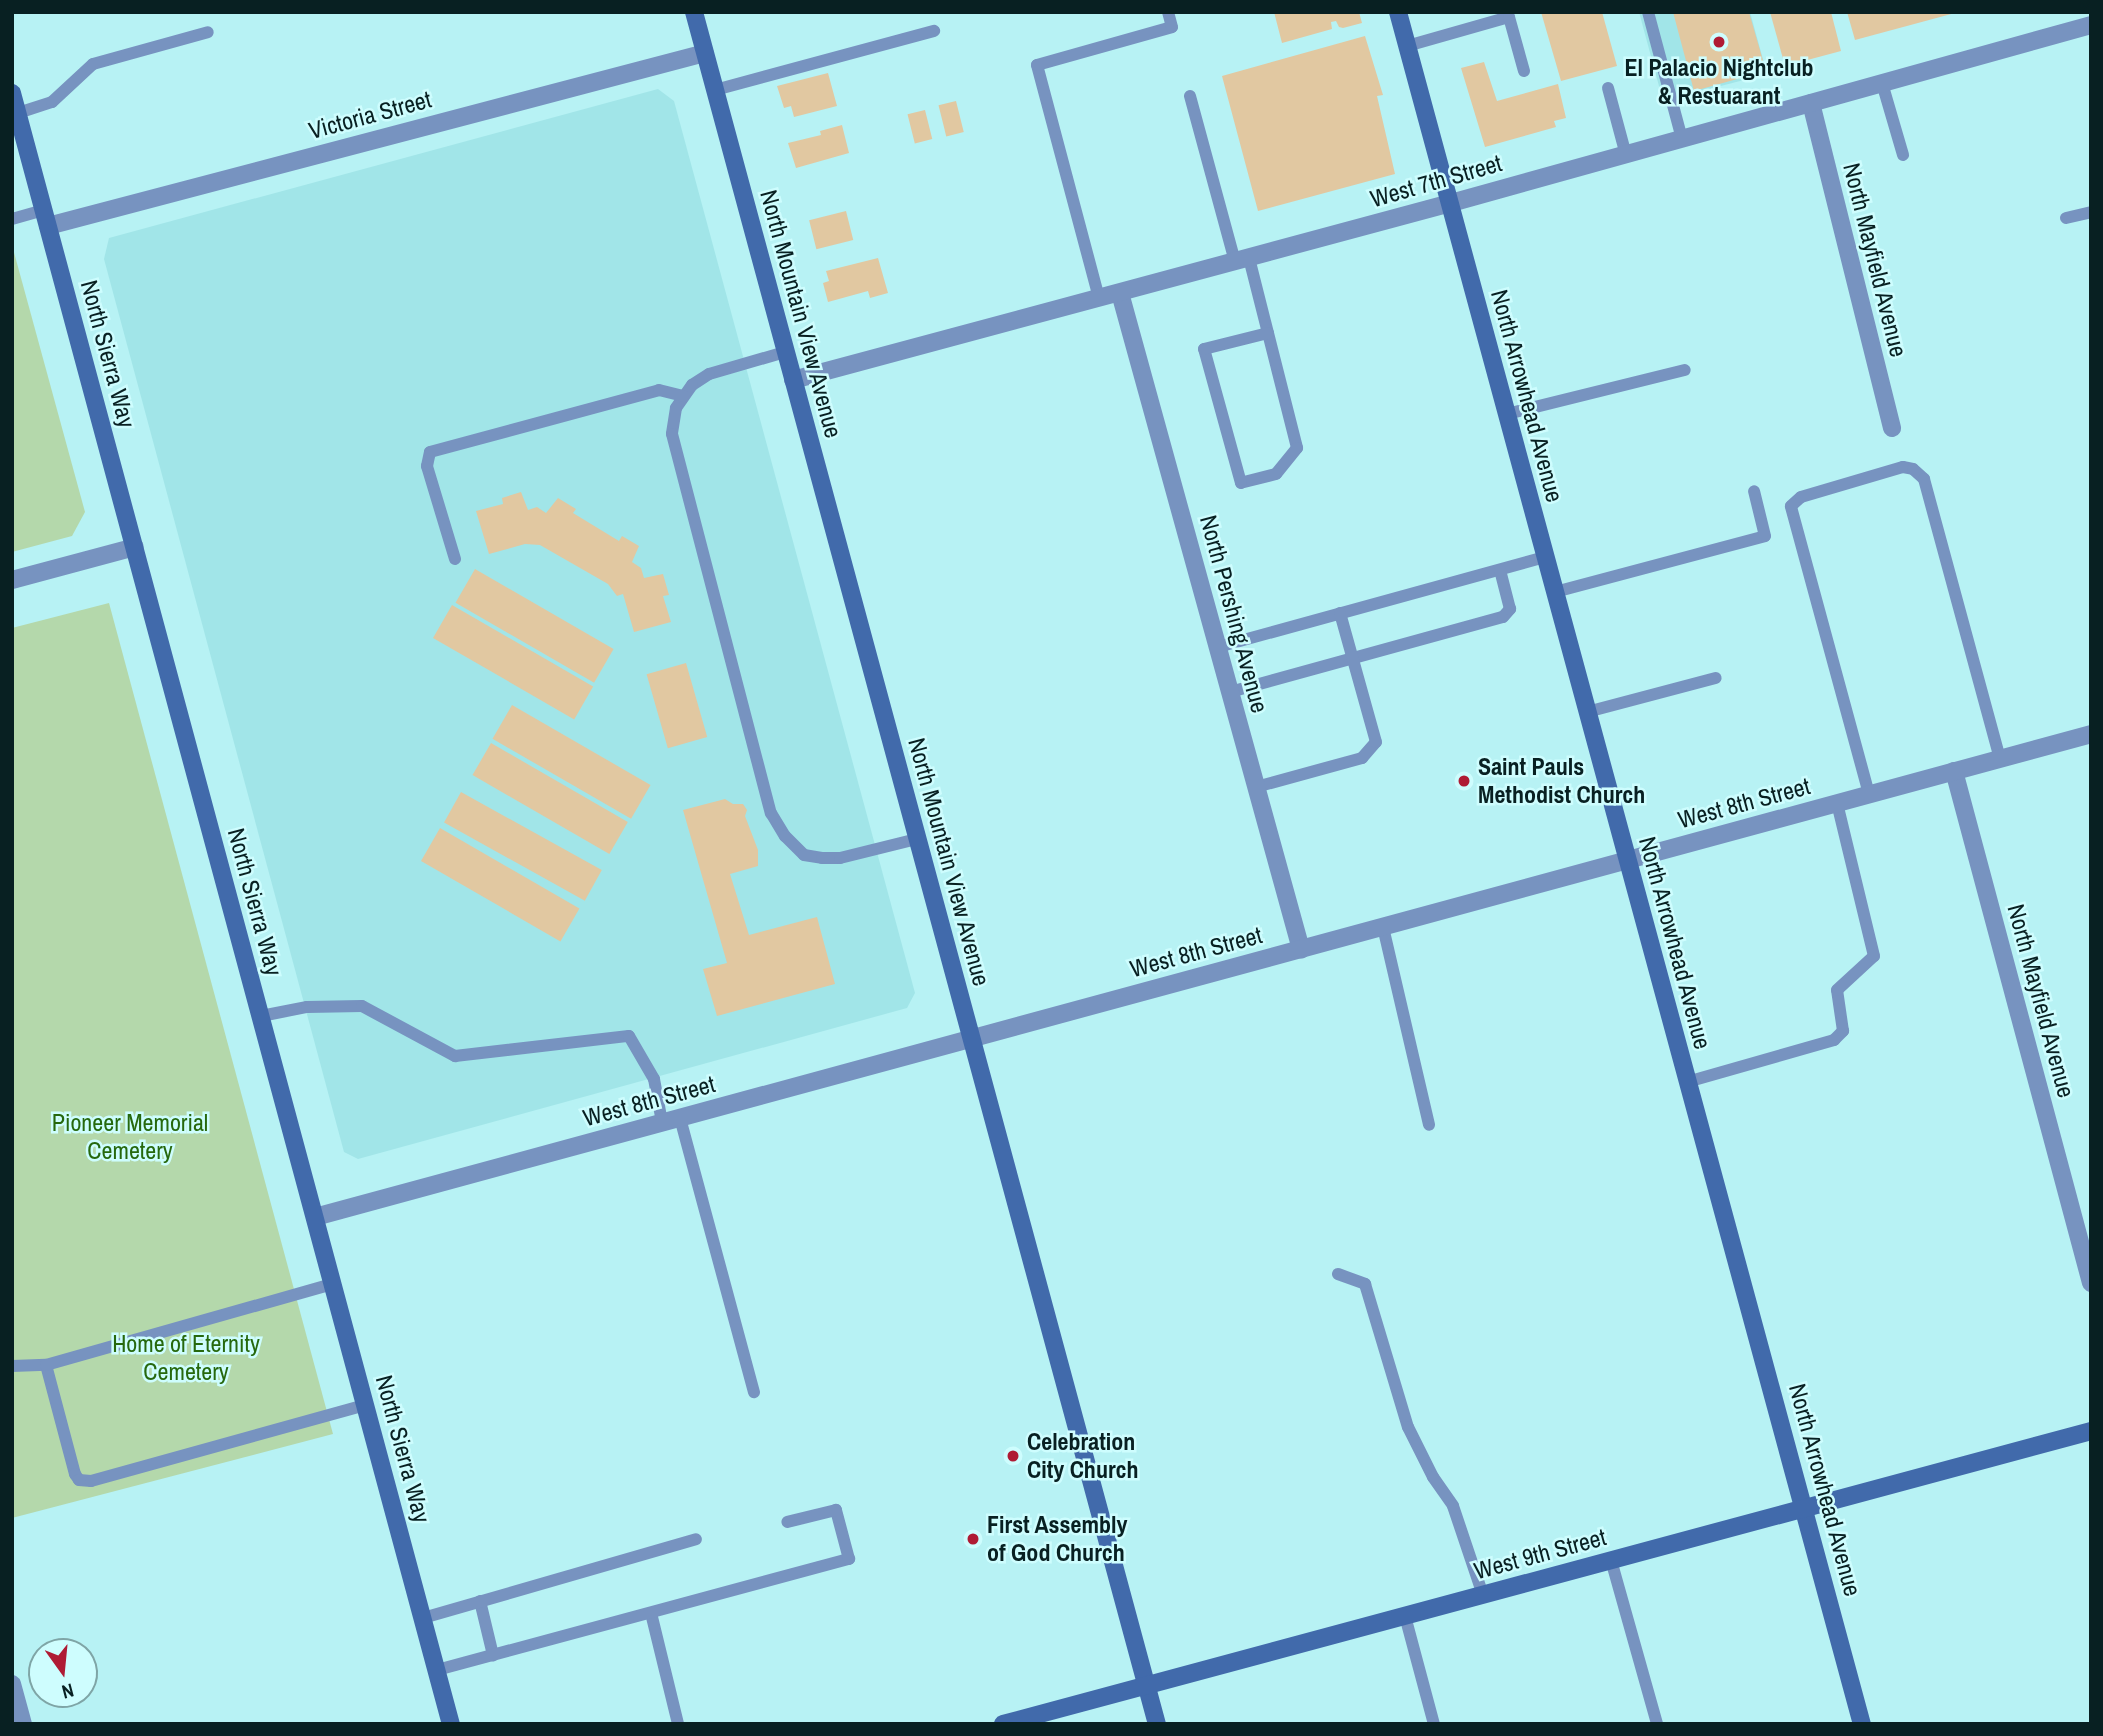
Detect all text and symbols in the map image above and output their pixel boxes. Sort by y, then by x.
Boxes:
marker: El Palacio Nightclub & Restuarant [1711,34,1727,50]
place label: El Palacio Nightclub & Restuarant [1624,54,1814,110]
street label: Victoria Street [306,85,434,145]
street label: West 7th Street [1367,149,1505,213]
street label: North Mayfield Avenue [1837,160,1913,360]
street label: North Mountain View Avenue [754,186,848,442]
street label: North Sierra Way [75,277,141,431]
street label: North Arrowhead Avenue [1485,286,1569,506]
street label: North Pershing Avenue [1194,512,1274,716]
street label: North Mountain View Avenue [902,734,996,990]
place label: Saint Pauls Methodist Church [1478,753,1645,809]
street label: West 8th Street [1675,772,1813,834]
marker: Saint Pauls Methodist Church [1456,773,1472,789]
street label: North Sierra Way [222,825,288,979]
street label: North Arrowhead Avenue [1633,833,1717,1053]
street label: North Mayfield Avenue [2001,901,2081,1101]
street label: West 8th Street [1127,921,1265,983]
street label: West 8th Street [580,1070,718,1132]
park label: Pioneer Memorial Cemetery [52,1109,208,1165]
park label: Home of Eternity Cemetery [112,1330,260,1386]
street label: North Sierra Way [370,1372,436,1526]
street label: North Arrowhead Avenue [1783,1380,1867,1600]
place label: Celebration City Church [1027,1428,1139,1484]
marker: Celebration City Church [1005,1448,1021,1464]
place label: First Assembly of God Church [987,1511,1128,1567]
street label: West 9th Street [1471,1523,1609,1585]
marker: First Assembly of God Church [965,1531,981,1547]
north arrow [28,1638,98,1708]
text: N [59,1677,77,1705]

